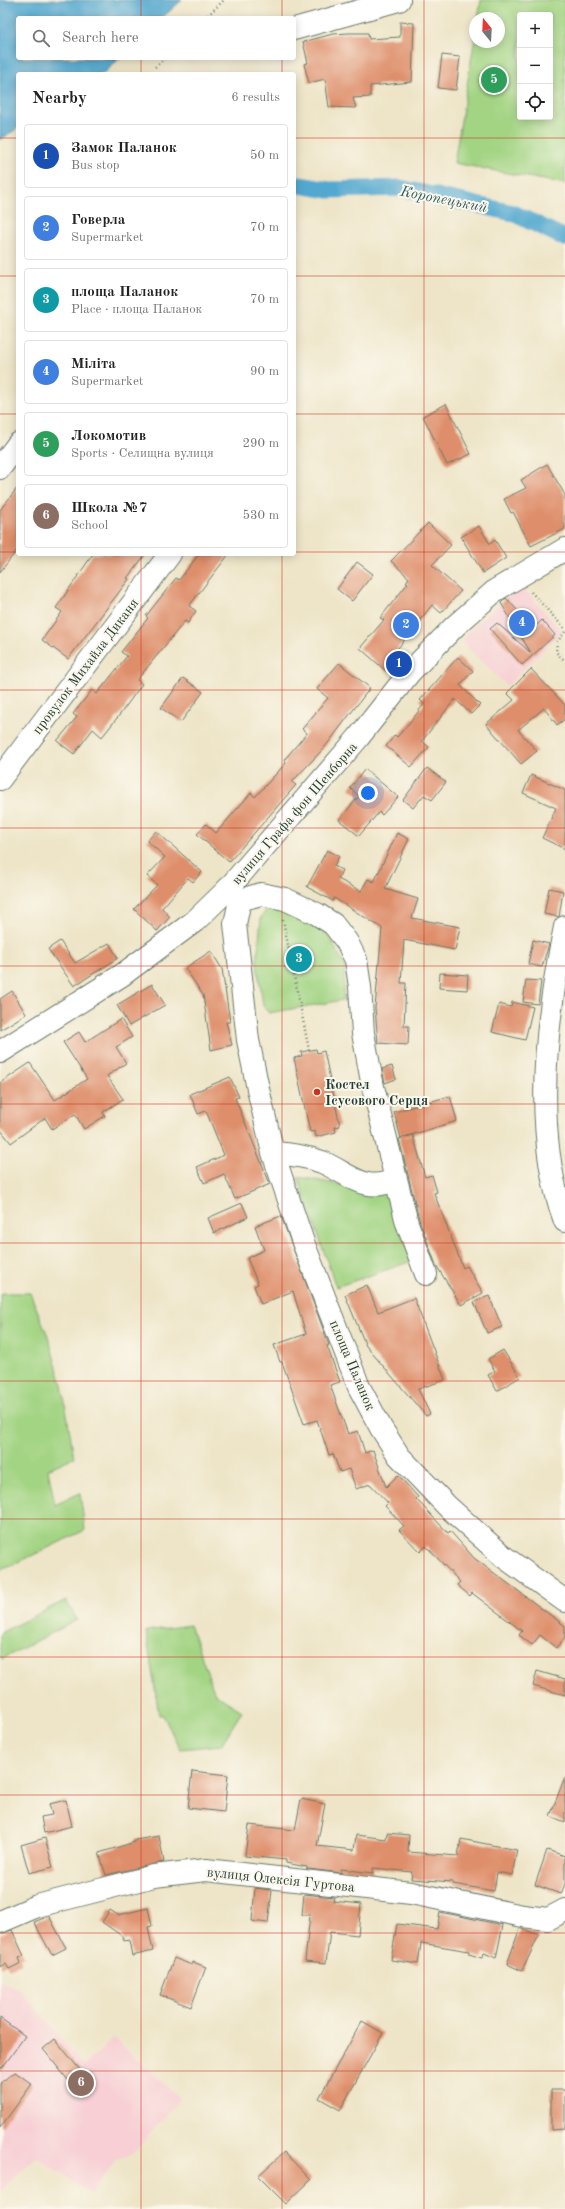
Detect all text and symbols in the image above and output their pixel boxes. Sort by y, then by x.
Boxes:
north arrow [469,12,505,48]
map controls [517,12,553,120]
button: + [517,12,553,48]
search box [16,16,296,60]
icon: search [30,27,52,49]
text: Search here [62,31,139,46]
button: − [517,48,553,84]
pin: 5 [481,65,507,95]
button: locate [517,84,553,120]
text: Nearby [32,90,87,107]
text: 6 results [231,91,280,104]
text: Замок Паланок [71,141,177,156]
text: 1 [42,149,50,162]
text: 50 m [250,149,279,162]
text: Bus stop [71,159,120,172]
water label: Коропецький [398,185,489,216]
text: Говерла [71,213,125,228]
text: 2 [42,221,50,234]
text: 70 m [250,221,279,234]
text: Supermarket [71,231,143,244]
text: площа Паланок [71,285,178,300]
text: 3 [42,293,50,306]
text: 70 m [250,293,279,306]
text: Place · площа Паланок [71,303,202,316]
text: Міліта [71,357,116,372]
text: 4 [42,365,50,378]
text: 90 m [250,365,279,378]
text: Supermarket [71,375,143,388]
text: Локомотив [71,429,146,444]
text: 5 [42,437,50,450]
text: 290 m [242,437,279,450]
text: Sports · Селищна вулиця [71,447,214,460]
text: Школа №7 [71,501,147,516]
text: 6 [42,509,50,522]
text: 530 m [242,509,279,522]
text: School [71,519,108,532]
street label: провулок Михайла Диканя [30,596,141,737]
pin: 4 [509,608,535,638]
pin: 2 [393,610,419,640]
pin: 1 [386,649,412,679]
street label: вулиця Графа фон Шенборна [229,740,361,888]
your location [358,783,378,803]
pin: 3 [286,944,312,974]
place label: Костел Ісусового Серця [325,1078,428,1108]
marker: Костел Ісусового Серця [312,1087,322,1097]
street label: площа Паланок [327,1318,377,1413]
street label: вулиця Олексія Гуртова [206,1865,356,1895]
pin: 6 [68,2068,94,2098]

